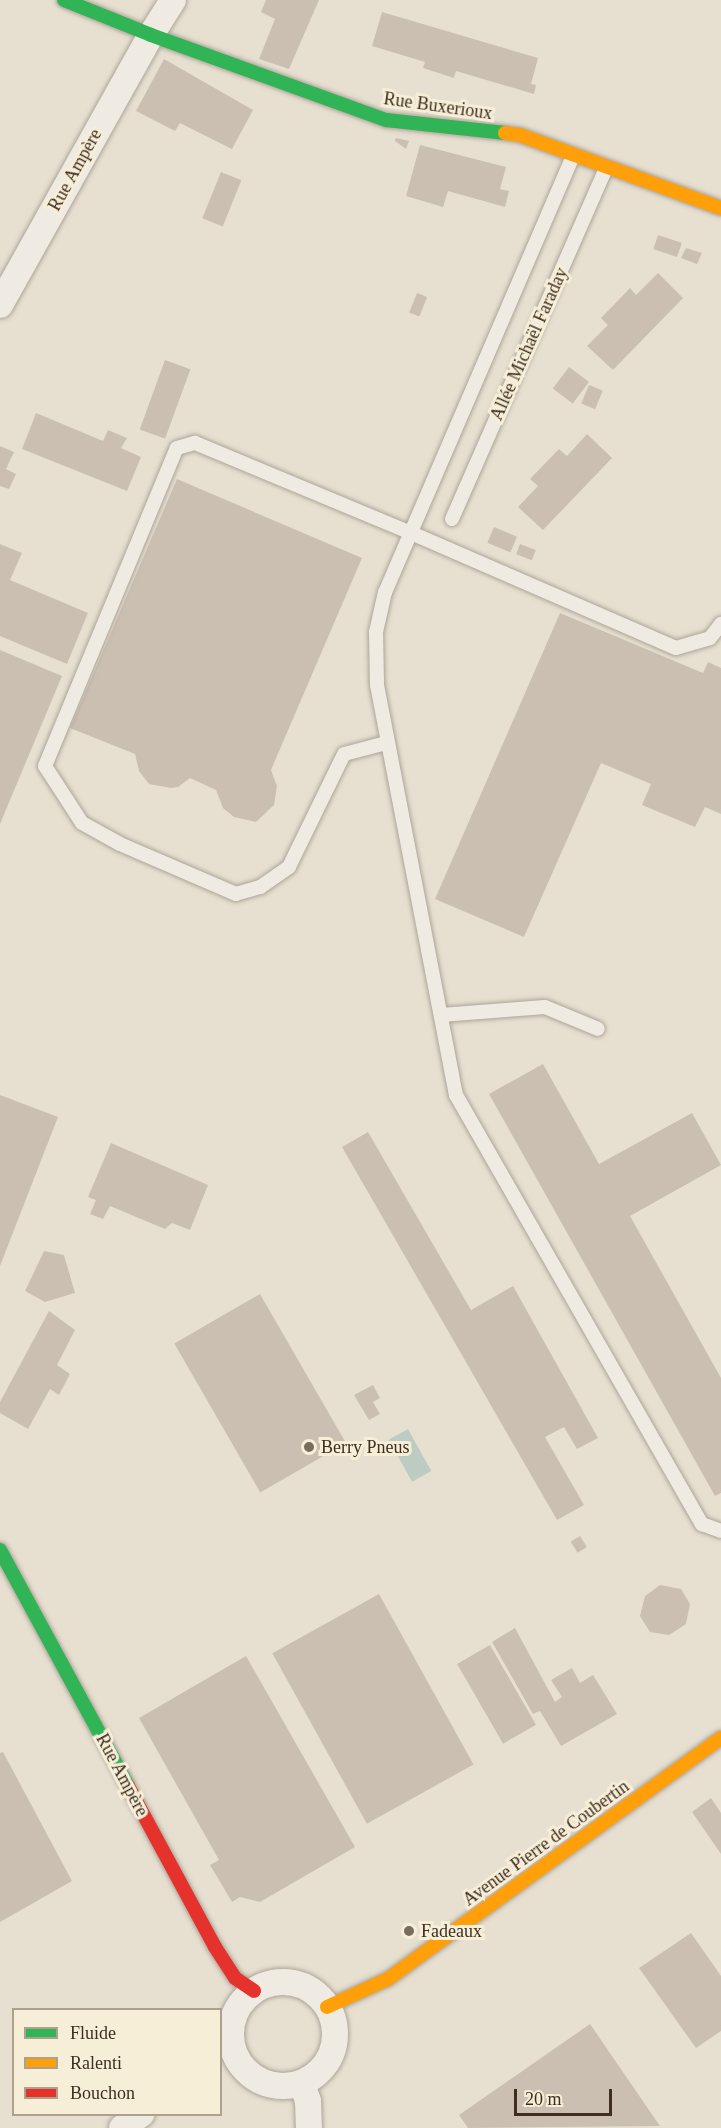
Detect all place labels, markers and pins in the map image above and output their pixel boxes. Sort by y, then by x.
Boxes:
place label: Berry Pneus [321,1436,409,1458]
marker: Berry Pneus [302,1440,316,1454]
place label: Fadeaux [421,1920,482,1942]
marker: Fadeaux [402,1924,416,1938]

